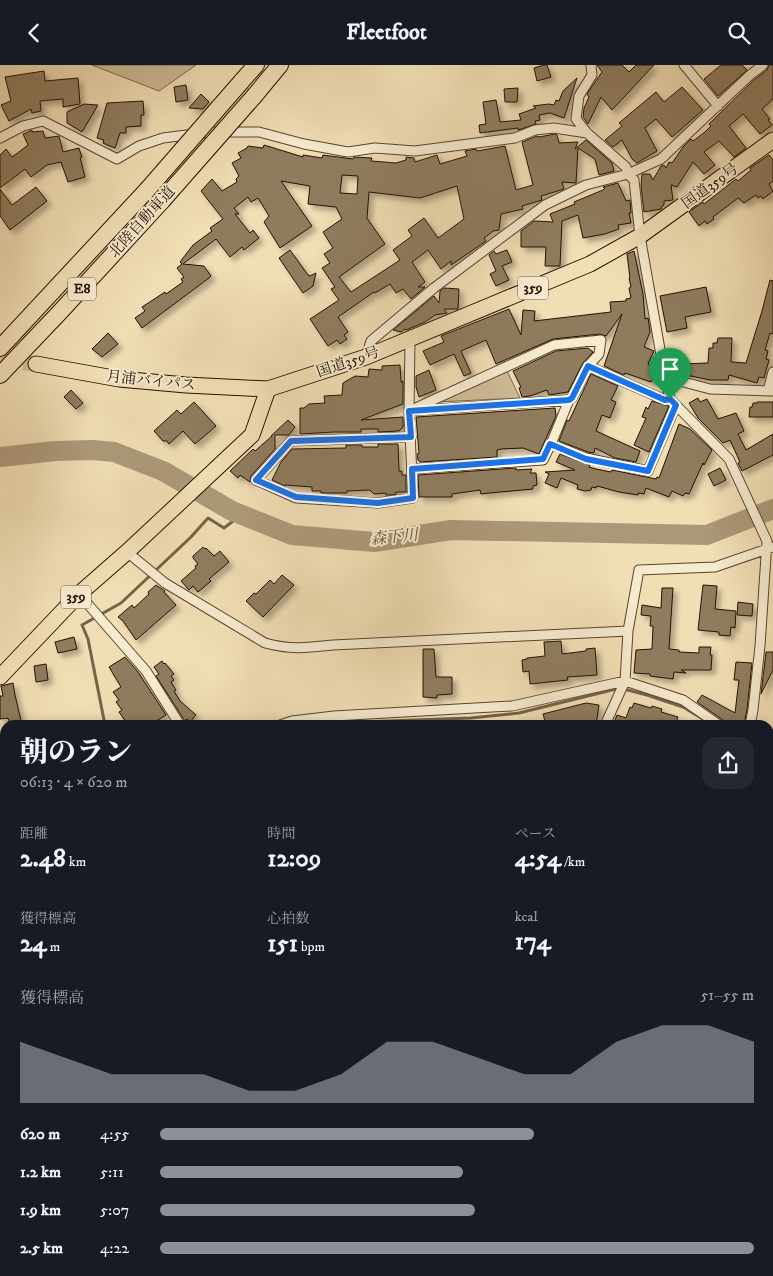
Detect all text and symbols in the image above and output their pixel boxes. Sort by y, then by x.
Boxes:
icon: back [20,19,48,47]
text: Fleetfoot [346,19,427,46]
icon: search [725,19,753,47]
street label: 国道359号 [678,159,742,213]
street label: 北陸自動車道 [105,182,179,262]
road number: E8 [68,277,96,300]
road number: 359 [518,277,548,299]
street label: 国道359号 [314,342,382,382]
pin [649,348,691,399]
icon: arrive [656,355,684,383]
street label: 月浦バイパス [105,367,197,395]
water label: 森下川 [369,524,421,549]
road number: 359 [61,585,91,609]
text: 朝のラン [20,735,132,770]
button: share [702,737,754,789]
text: 06:13 · 4 × 620 m [20,772,128,792]
text: 距離 [20,825,48,843]
text: 時間 [267,825,295,843]
text: ペース [515,825,556,843]
text: 2.48 [20,843,66,874]
text: 12:09 [267,843,321,874]
text: 4:54 [515,843,561,874]
text: km [66,853,86,871]
text: /km [561,853,585,871]
text: kcal [515,908,538,926]
text: 獲得標高 [20,910,76,928]
text: 心拍数 [267,910,309,928]
text: 174 [515,926,551,957]
text: 24 [20,928,47,959]
text: 151 [267,928,298,959]
text: m [47,938,60,956]
text: bpm [298,938,325,956]
text: 51–55 m [700,985,754,1005]
text: 獲得標高 [20,988,84,1008]
text: 620 m [20,1124,60,1144]
text: 4:55 [100,1124,129,1144]
text: 1.2 km [20,1162,61,1182]
text: 5:11 [100,1162,124,1182]
text: 1.9 km [20,1200,61,1220]
text: 5:07 [100,1200,129,1220]
text: 2.5 km [20,1238,63,1258]
text: 4:22 [100,1238,129,1258]

